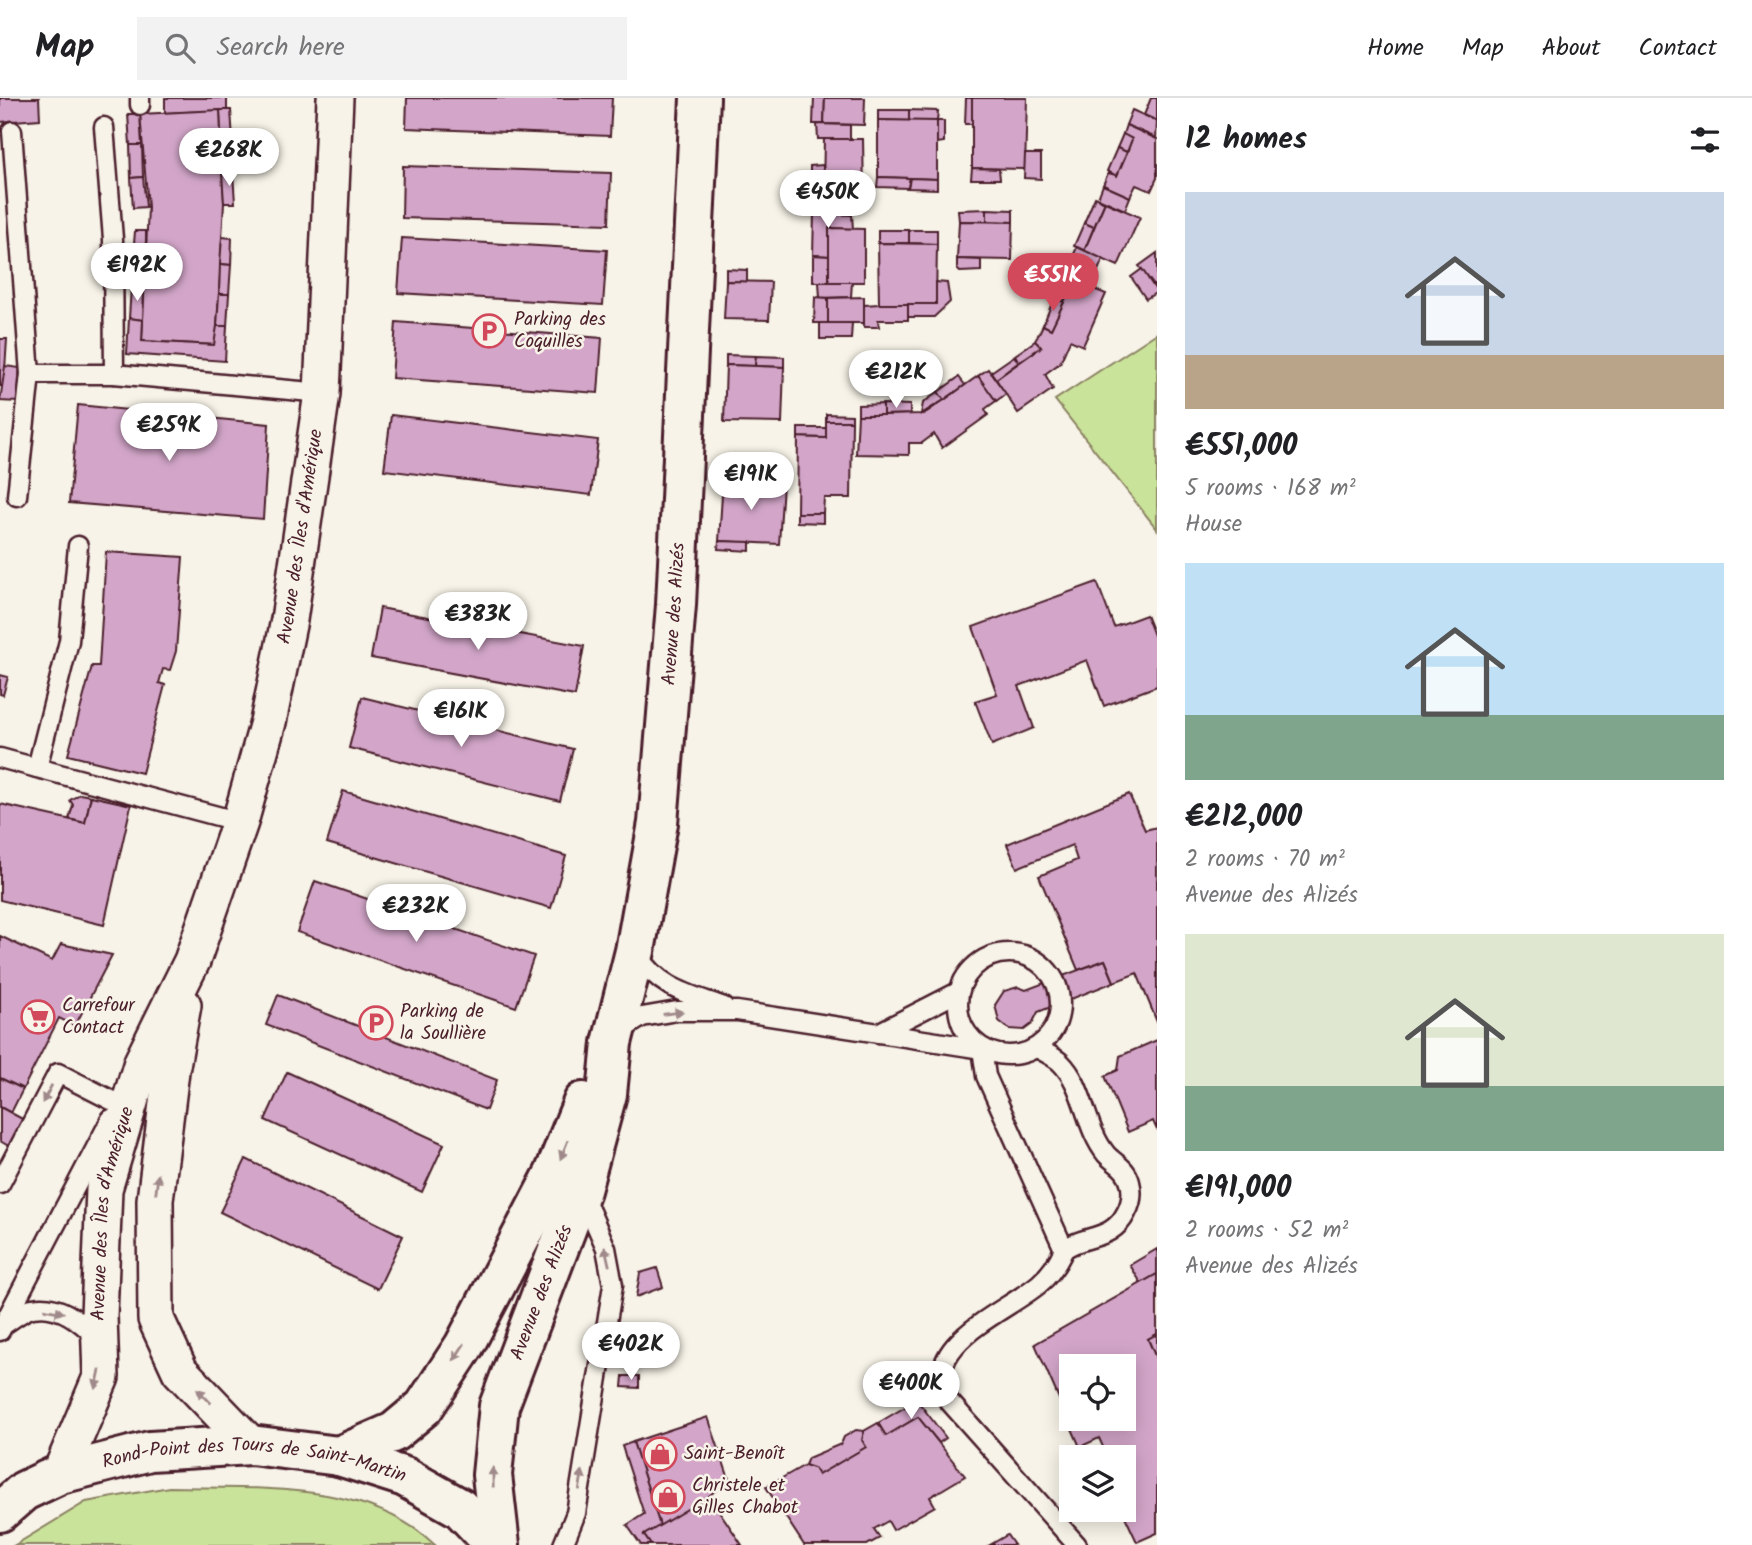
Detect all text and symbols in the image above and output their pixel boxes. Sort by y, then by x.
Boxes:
search box [137,17,627,80]
text: Map [35,22,95,75]
text: Search here [217,27,345,69]
icon: search [161,29,199,67]
text: Home [1367,29,1424,68]
text: Map [1462,29,1504,68]
text: About [1542,29,1600,68]
text: Contact [1638,29,1717,68]
text: 12 homes [1185,116,1307,164]
icon: filters [1686,121,1724,159]
pin: €268K [180,129,278,188]
text: €268K [195,133,263,169]
pin: €450K [779,170,877,230]
text: €450K [796,175,860,211]
icon: home [1392,238,1518,364]
pin: €192K [88,244,186,303]
text: €192K [107,248,167,284]
pin: €551K [1004,254,1102,313]
text: €551K [1024,258,1082,294]
place label: Parking des Coquilles [514,305,606,357]
parking icon: Parking des Coquilles [470,312,508,350]
pin: €212K [847,350,945,410]
text: €212K [865,355,927,391]
pin: €259K [120,404,218,463]
text: €259K [136,408,202,444]
text: €551,000 [1185,423,1297,471]
street label: Avenue des Îles d'Amérique [269,427,332,647]
pin: €191K [702,452,800,512]
text: €191K [724,457,778,493]
text: 5 rooms · 168 m² [1185,471,1356,507]
text: House [1185,507,1242,543]
street label: Avenue des Alizés [654,542,694,687]
pin: €383K [429,592,527,652]
text: €383K [444,597,512,633]
icon: home [1392,609,1518,735]
pin: €161K [412,690,510,749]
text: €161K [434,694,488,730]
text: €212,000 [1185,794,1302,842]
text: 2 rooms · 70 m² [1185,842,1345,878]
text: Avenue des Alizés [1185,878,1358,914]
pin: €232K [367,884,465,944]
text: €232K [382,889,450,925]
icon: home [1392,980,1518,1106]
place label: Carrefour Contact [62,991,136,1043]
place label: Parking de la Soullière [400,997,486,1049]
supermarket icon: Carrefour Contact [19,998,57,1036]
parking icon: Parking de la Soullière [357,1004,395,1042]
one-way arrow [662,1007,684,1018]
one-way arrow [41,1084,53,1104]
street label: Avenue des Îles d'Amérique [84,1103,143,1321]
one-way arrow [558,1140,569,1161]
text: €191,000 [1185,1165,1291,1213]
one-way arrow [151,1172,162,1194]
text: 2 rooms · 52 m² [1185,1213,1348,1249]
street label: Avenue des Alizés [503,1221,581,1365]
one-way arrow [601,1244,612,1266]
text: Avenue des Alizés [1185,1249,1358,1285]
one-way arrow [43,1305,65,1316]
pin: €402K [582,1322,680,1382]
text: €402K [598,1327,664,1363]
one-way arrow [453,1342,466,1362]
map controls [1059,1354,1136,1522]
button: locate [1059,1354,1136,1431]
pin: €400K [862,1362,960,1421]
text: €400K [879,1366,943,1402]
one-way arrow [93,1368,104,1390]
one-way arrow [196,1388,212,1405]
street label: Rond-Point des Tours de Saint-Martin [99,1430,410,1491]
shop icon: Saint-Benoît [641,1435,679,1473]
place label: Saint-Benoît [684,1439,786,1469]
button: layers [1059,1445,1136,1522]
one-way arrow [488,1466,499,1488]
one-way arrow [575,1468,586,1490]
place label: Christele et Gilles Chabot [692,1471,799,1523]
shop icon: Christele et Gilles Chabot [649,1478,687,1516]

